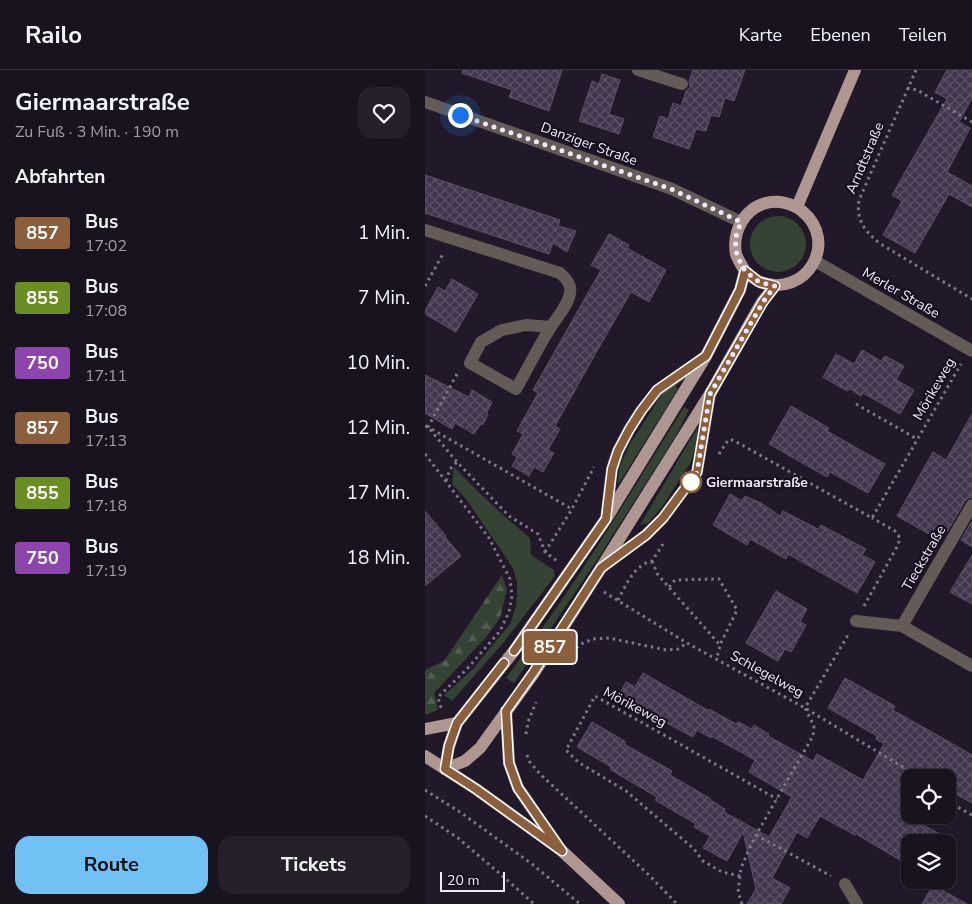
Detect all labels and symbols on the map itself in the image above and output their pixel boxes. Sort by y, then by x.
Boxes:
your location [448,103,473,128]
street label: Danziger Straße [538,118,640,170]
street label: Arndtstraße [841,119,889,197]
street label: Merler Straße [859,263,943,323]
street label: Mörikeweg [908,354,960,424]
marker: Giermaarstraße [680,471,702,493]
place label: Giermaarstraße [706,473,808,492]
street label: Tieckstraße [898,522,950,594]
line badge: 857 [521,631,579,663]
street label: Schlegelweg [727,646,807,702]
street label: Mörikeweg [600,682,670,732]
scale bar [440,869,505,892]

